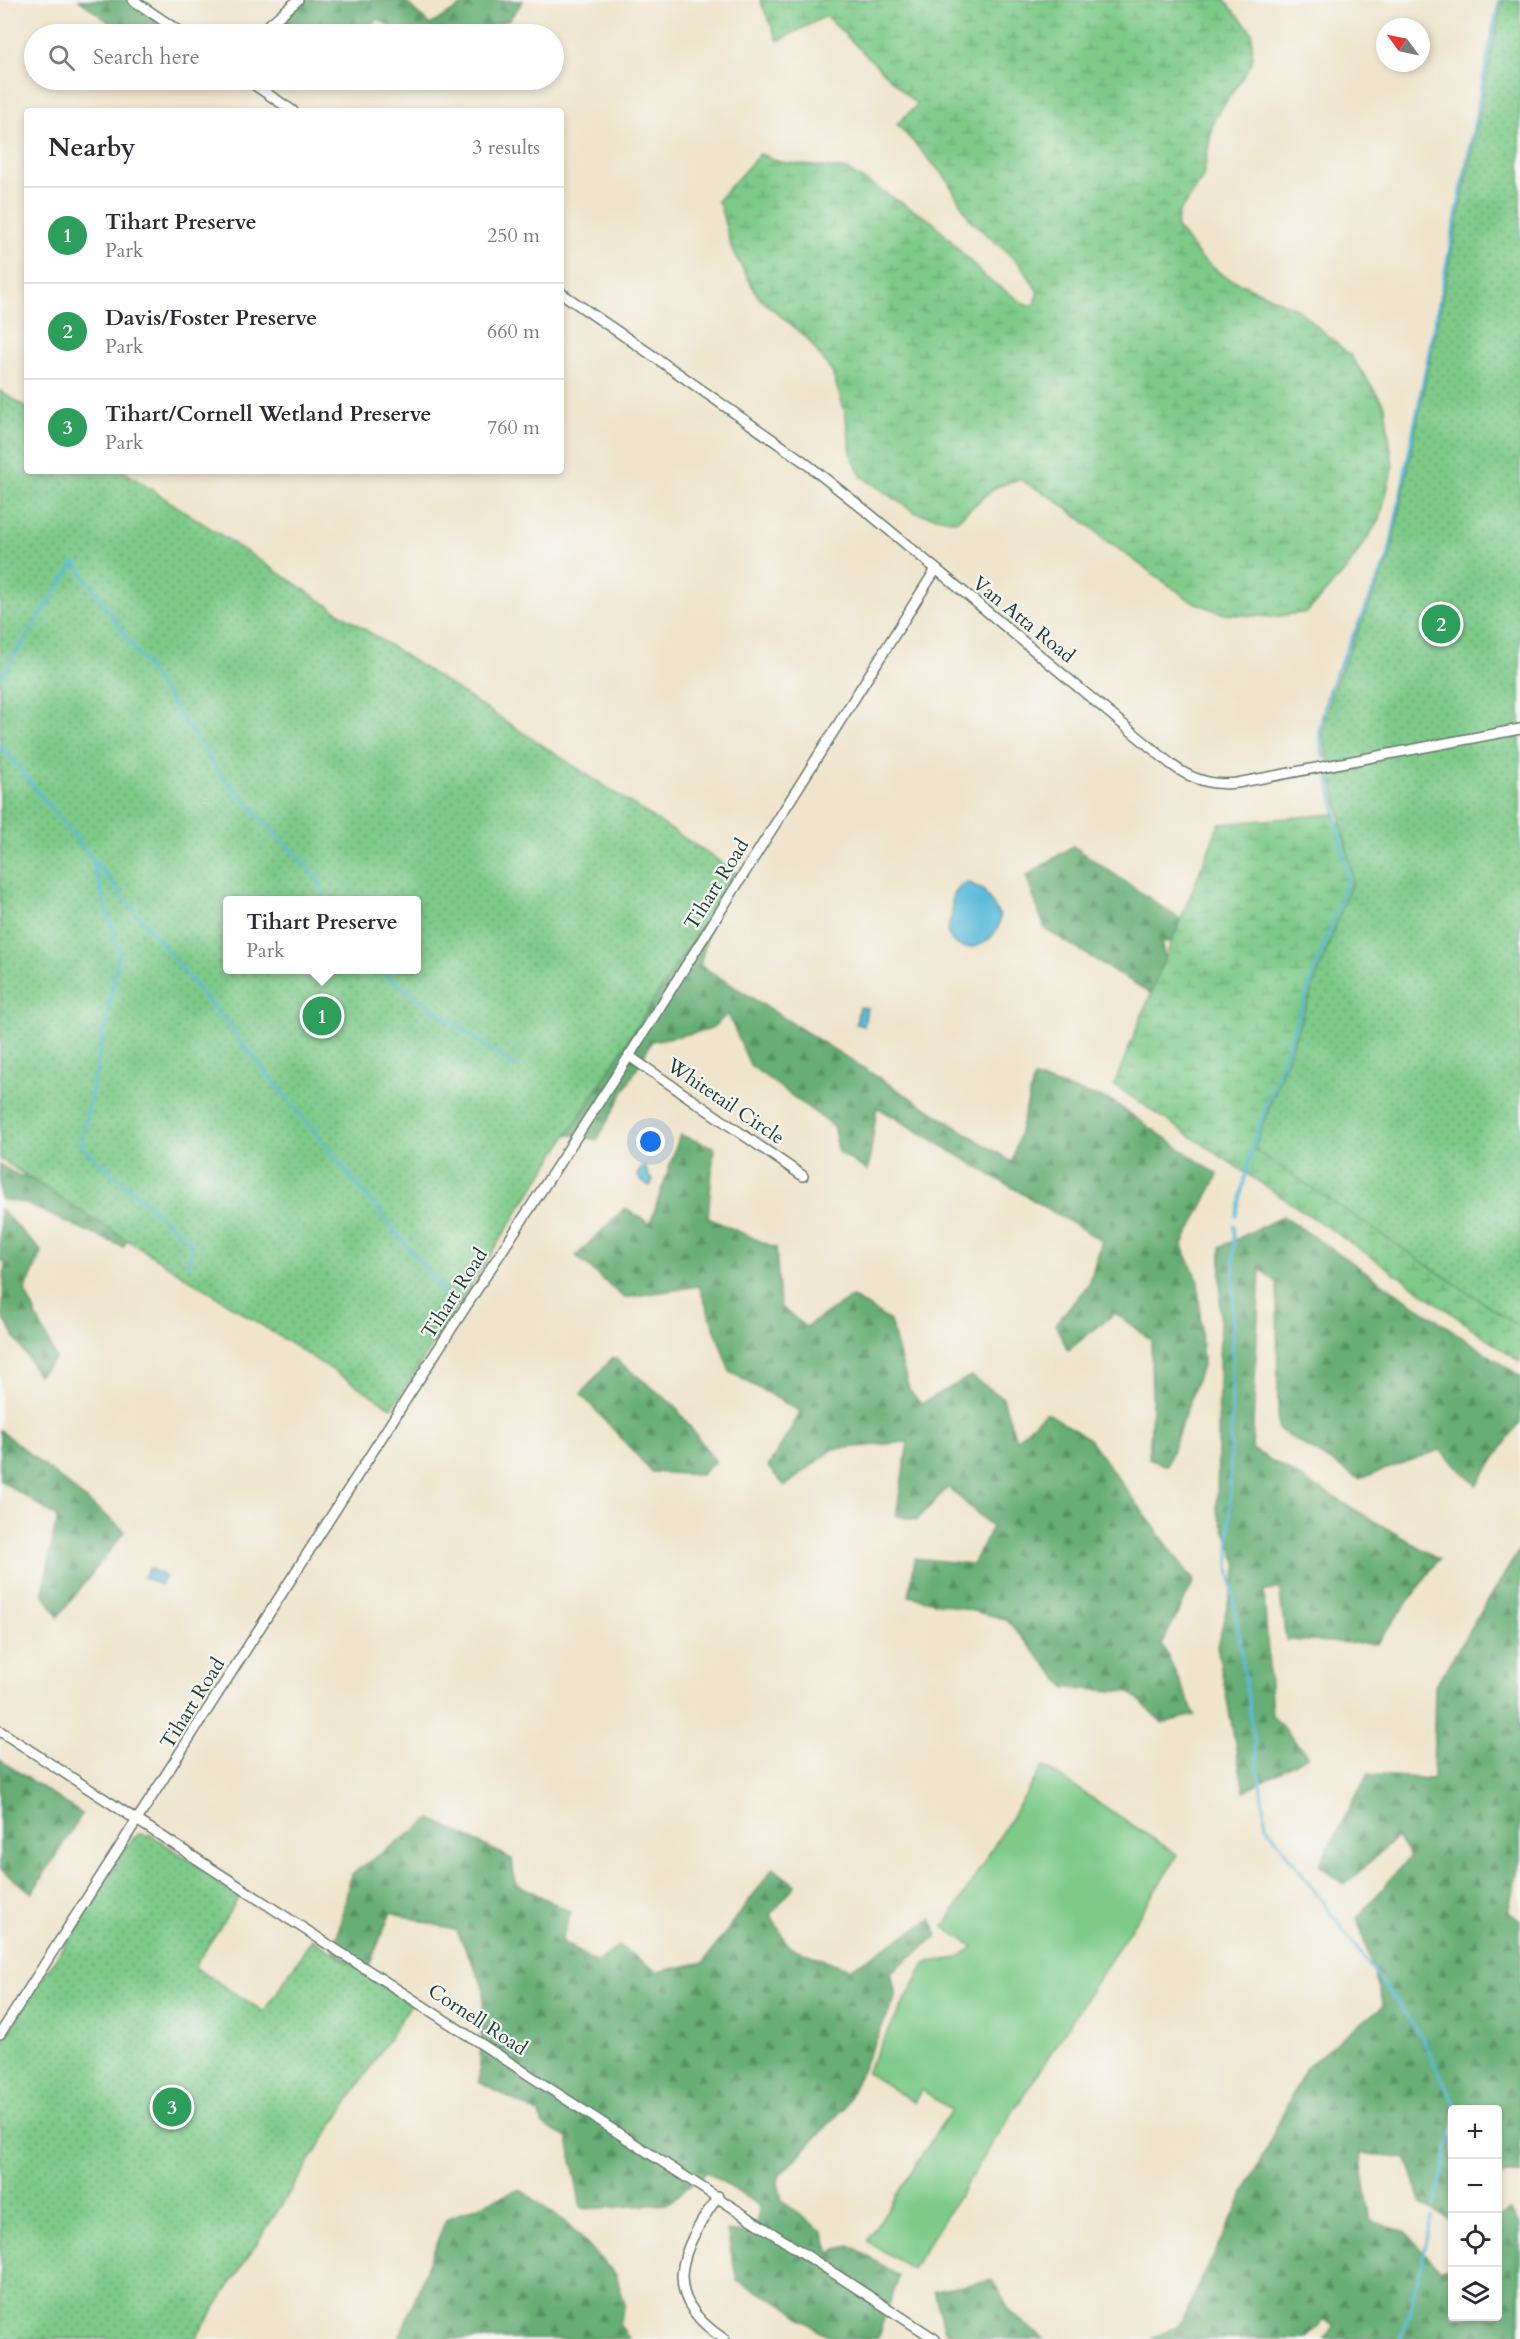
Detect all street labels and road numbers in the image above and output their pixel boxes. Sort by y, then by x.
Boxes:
street label: Van Atta Road [967,570,1081,669]
street label: Tihart Road [678,833,755,935]
street label: Whitetail Circle [661,1051,790,1151]
street label: Tihart Road [415,1242,494,1344]
street label: Tihart Road [154,1652,231,1754]
street label: Cornell Road [423,1977,533,2062]

